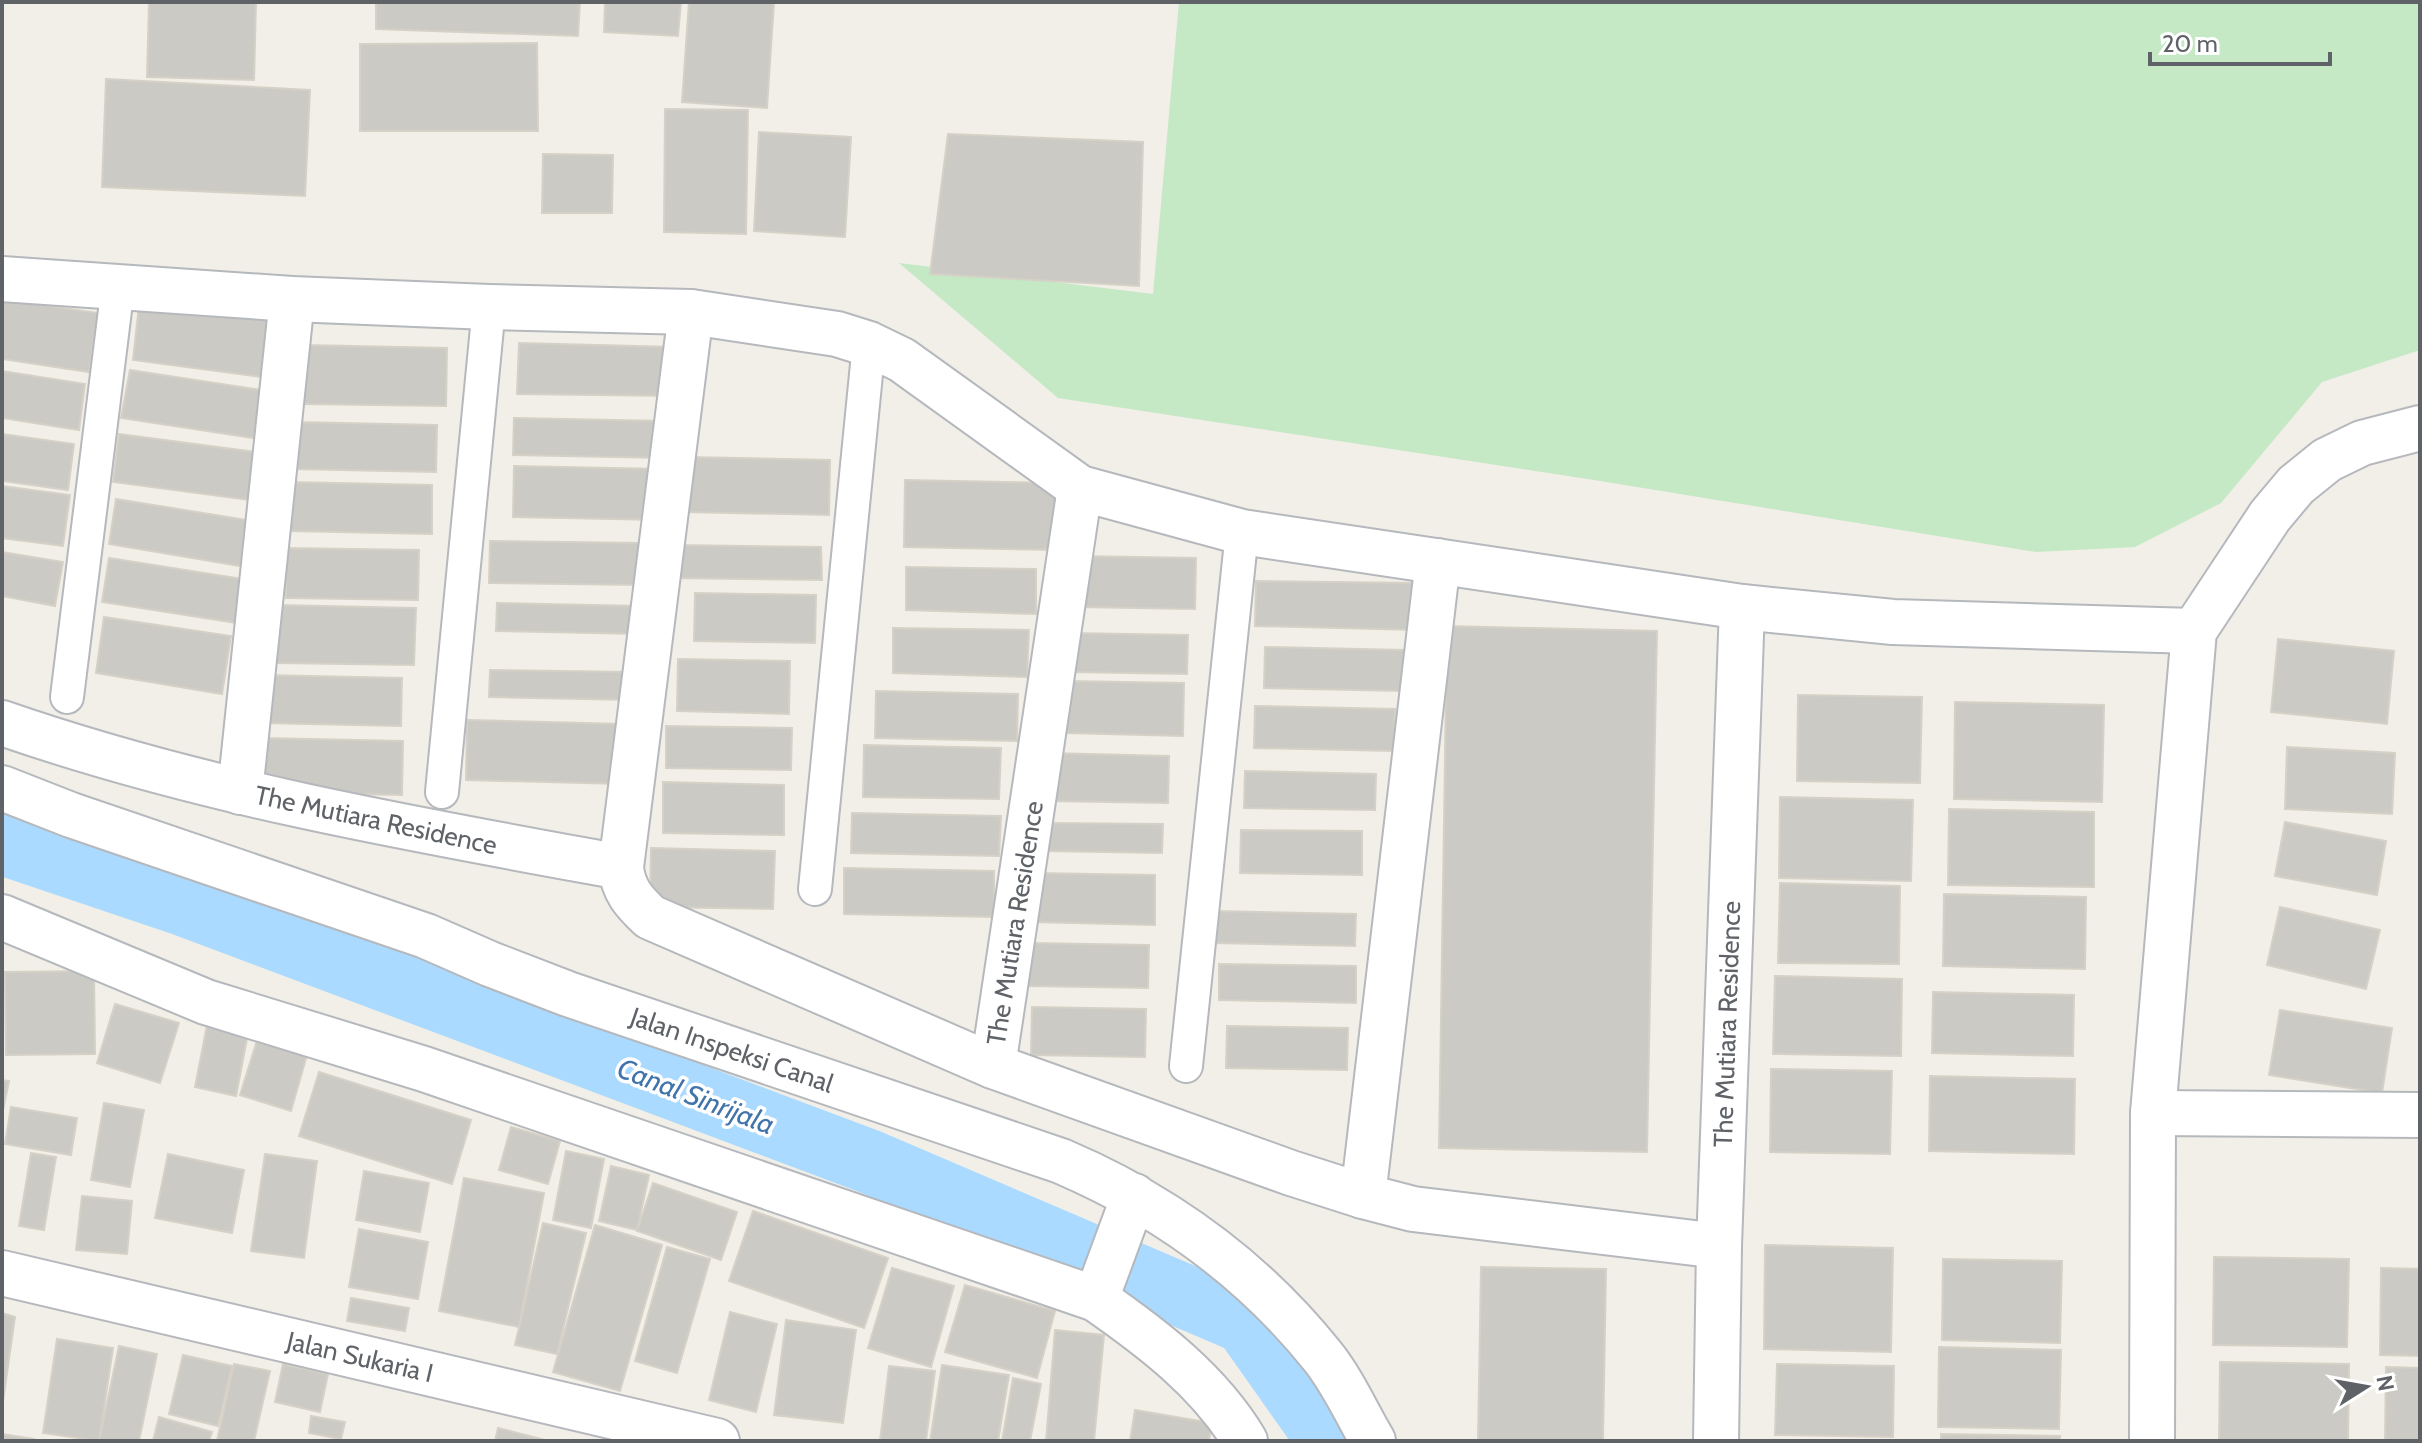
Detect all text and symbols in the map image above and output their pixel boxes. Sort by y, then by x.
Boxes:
scale bar [2150,16,2330,66]
text: 20 m [2162,29,2218,58]
street label: The Mutiara Residence [252,779,500,861]
street label: The Mutiara Residence [980,799,1050,1047]
street label: The Mutiara Residence [1707,900,1747,1148]
street label: Jalan Inspeksi Canal [625,1000,838,1100]
water label: Canal Sinrijala [613,1051,779,1141]
street label: Jalan Sukaria I [283,1324,436,1389]
north arrow [2326,1347,2406,1427]
text: N [2370,1373,2400,1393]

